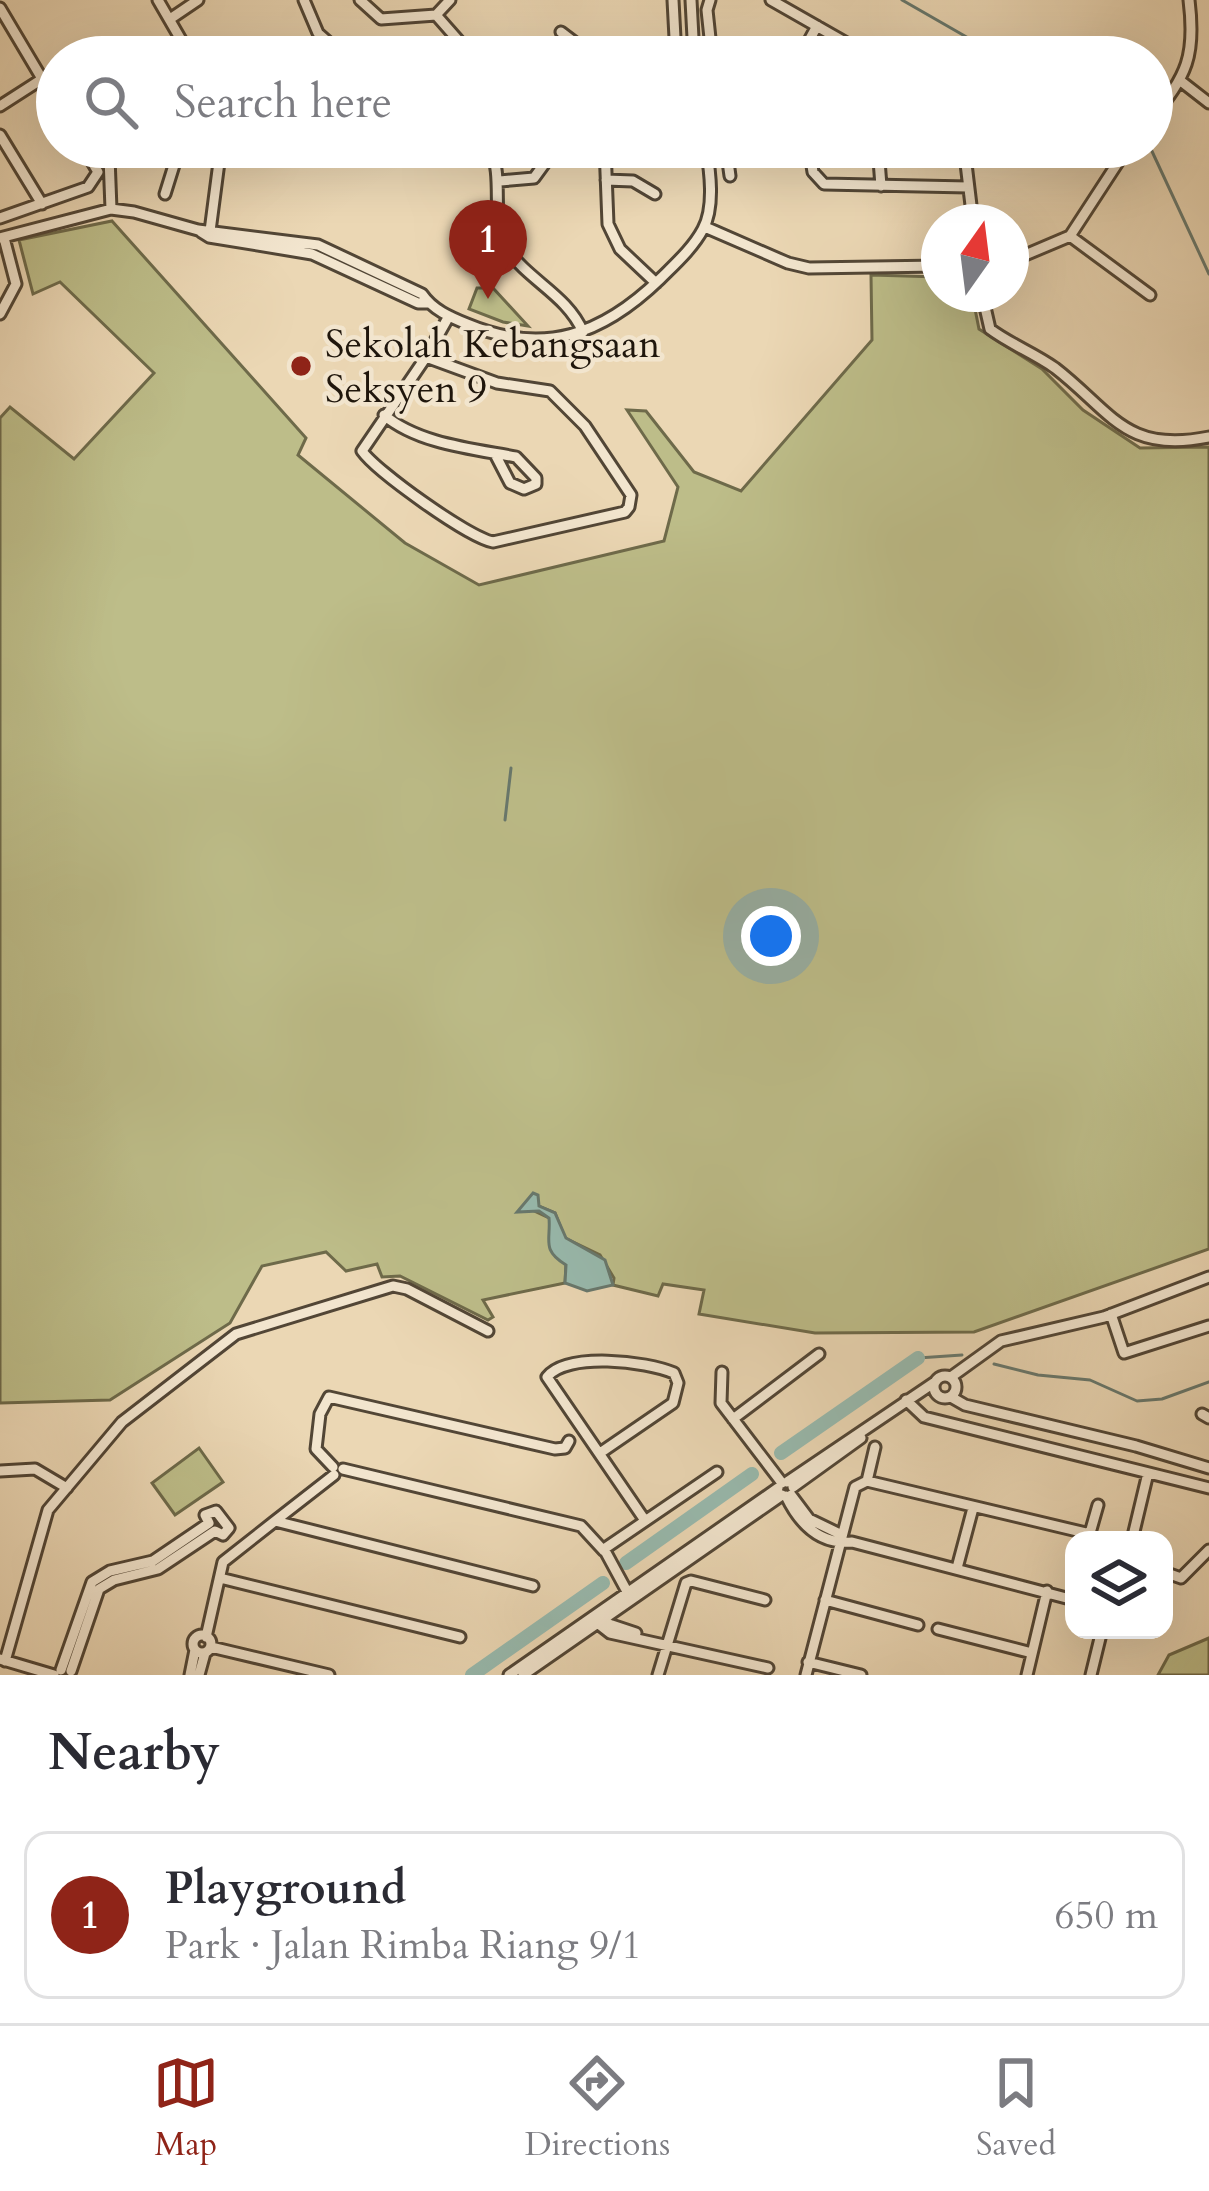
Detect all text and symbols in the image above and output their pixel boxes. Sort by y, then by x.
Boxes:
search box [36,36,1173,168]
icon: search [78,69,144,135]
text: Search here [174,72,392,133]
pin: 1 [449,200,527,299]
north arrow [921,204,1029,312]
place label: Sekolah Kebangsaan Seksyen 9 [325,318,660,416]
marker: Sekolah Kebangsaan Seksyen 9 [288,353,314,379]
your location [741,906,801,966]
map controls [1065,1531,1173,1639]
button: layers [1065,1531,1173,1639]
text: Nearby [48,1718,220,1788]
text: Playground [165,1858,406,1919]
text: 1 [80,1889,100,1942]
text: 650 m [1055,1889,1158,1942]
text: Park · Jalan Rimba Riang 9/1 [165,1919,642,1972]
tab: Map [153,2050,219,2167]
tab: Directions [525,2050,670,2167]
tab: Saved [976,2050,1056,2167]

